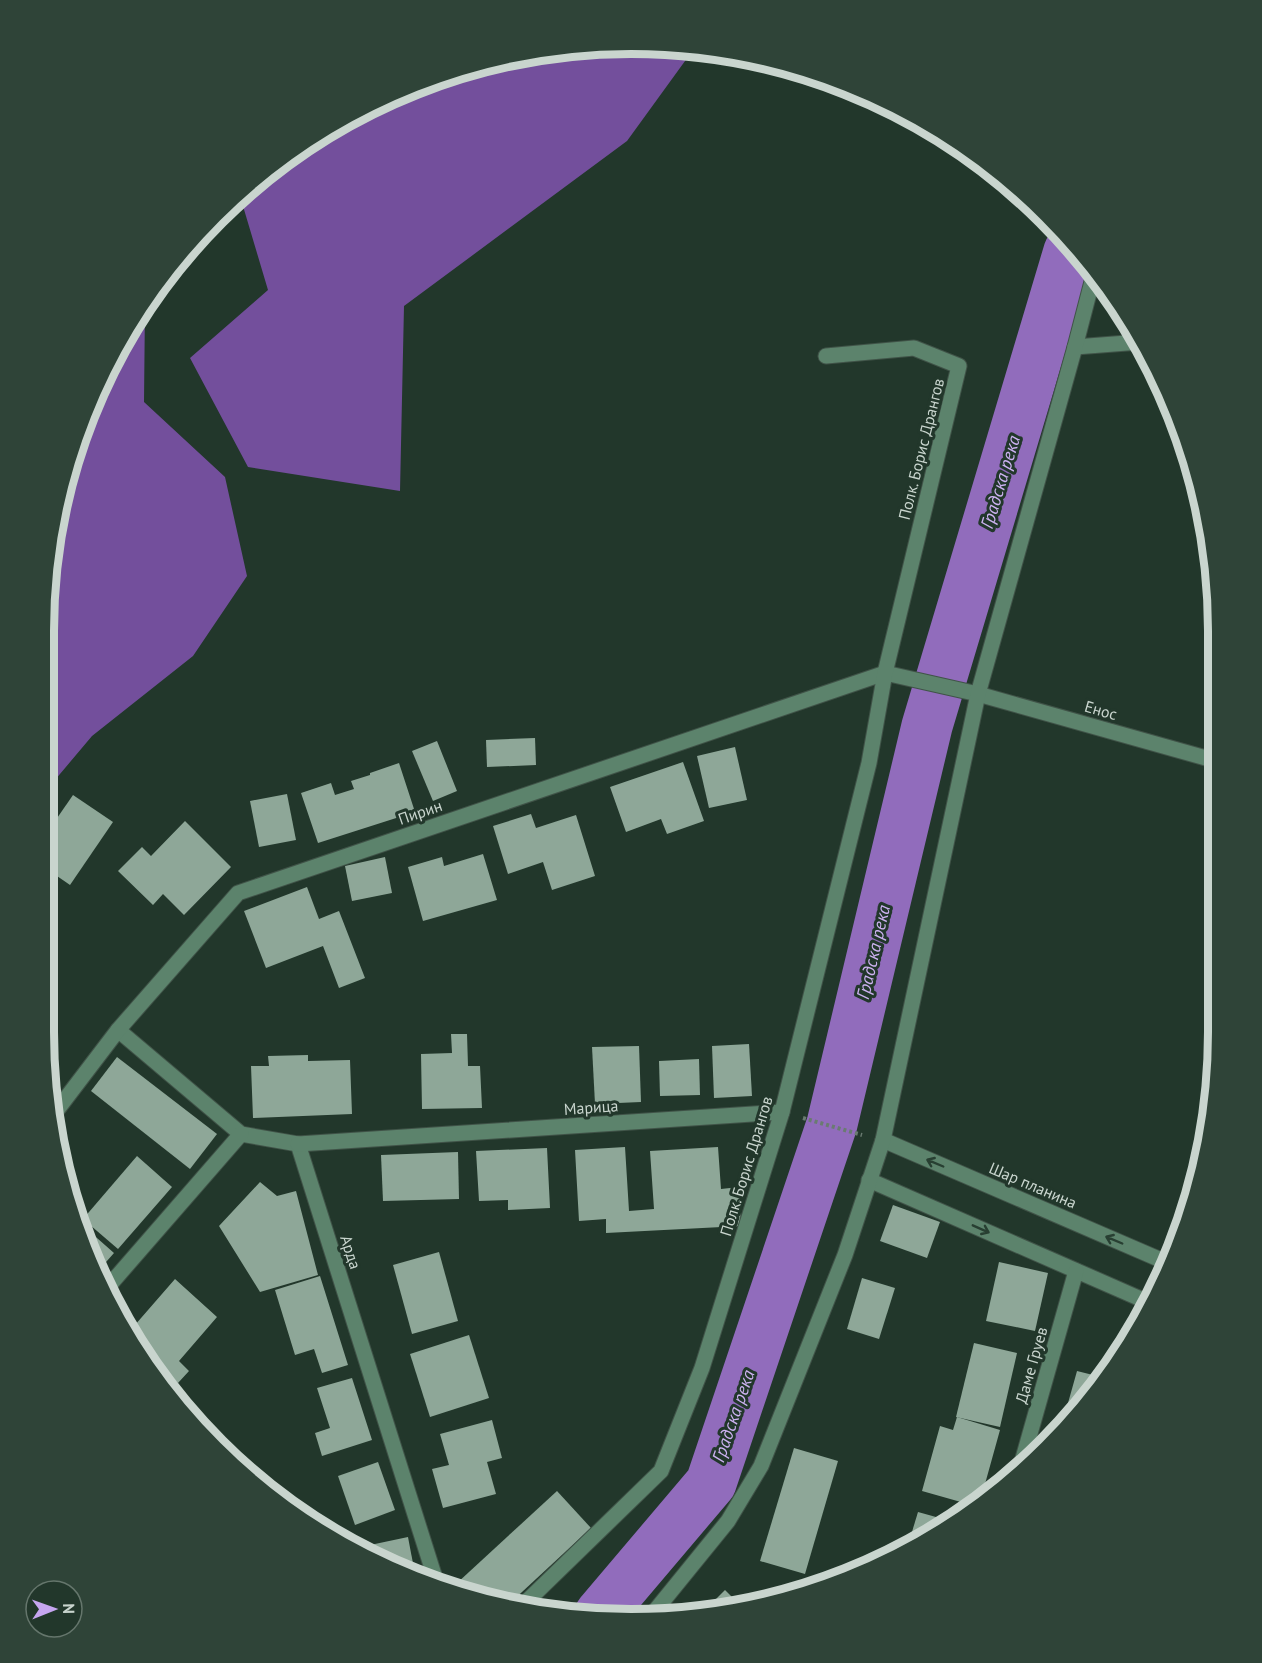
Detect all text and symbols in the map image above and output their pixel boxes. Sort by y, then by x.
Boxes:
street label: Полк. Борис Дрангов [894,376,948,522]
water label: Градска река [975,432,1025,531]
street label: Енос [1082,696,1120,724]
street label: Пирин [395,795,445,829]
water label: Градска река [851,902,895,1001]
street label: Полк. Борис Дрангов [715,1094,777,1238]
street label: Марица [563,1095,619,1119]
one-way arrow [927,1157,945,1168]
street label: Шар планина [986,1158,1080,1212]
one-way arrow [971,1224,989,1235]
street label: Арда [336,1232,366,1272]
one-way arrow [1106,1234,1124,1245]
street label: Даме Груев [1011,1324,1051,1406]
water label: Градска река [706,1367,760,1465]
north arrow [24,1579,84,1639]
text: N [59,1603,79,1614]

